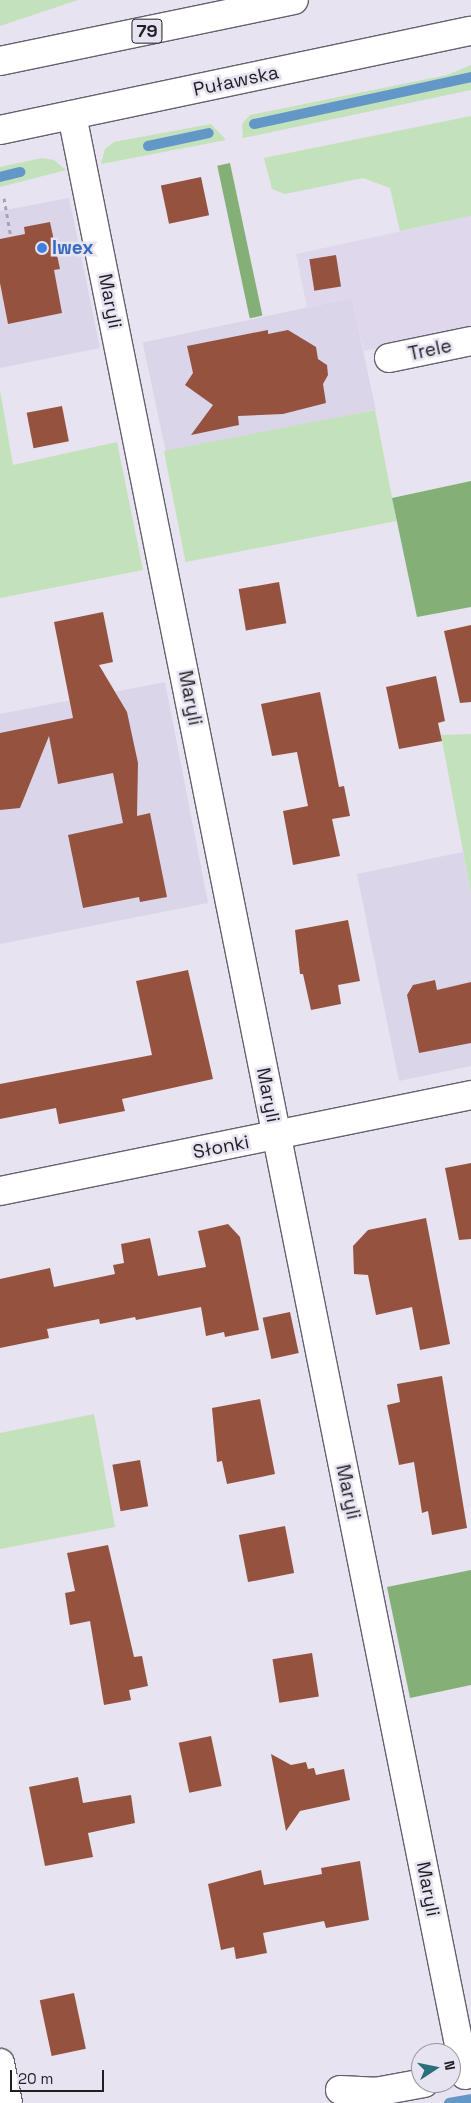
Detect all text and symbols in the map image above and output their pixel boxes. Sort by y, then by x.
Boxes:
road number: 79 [131,16,163,46]
street label: Puławska [191,61,281,101]
place label: Iwex [52,237,93,259]
marker: Iwex [36,242,48,254]
street label: Maryli [94,272,126,330]
street label: Trele [406,334,454,366]
street label: Maryli [174,669,206,727]
street label: Maryli [252,1066,284,1124]
street label: Słonki [191,1130,251,1164]
street label: Maryli [331,1463,365,1521]
street label: Maryli [412,1860,444,1918]
north arrow [411,2043,461,2093]
text: N [440,2059,459,2072]
scale bar [12,2060,106,2092]
text: 20 m [18,2069,53,2088]

